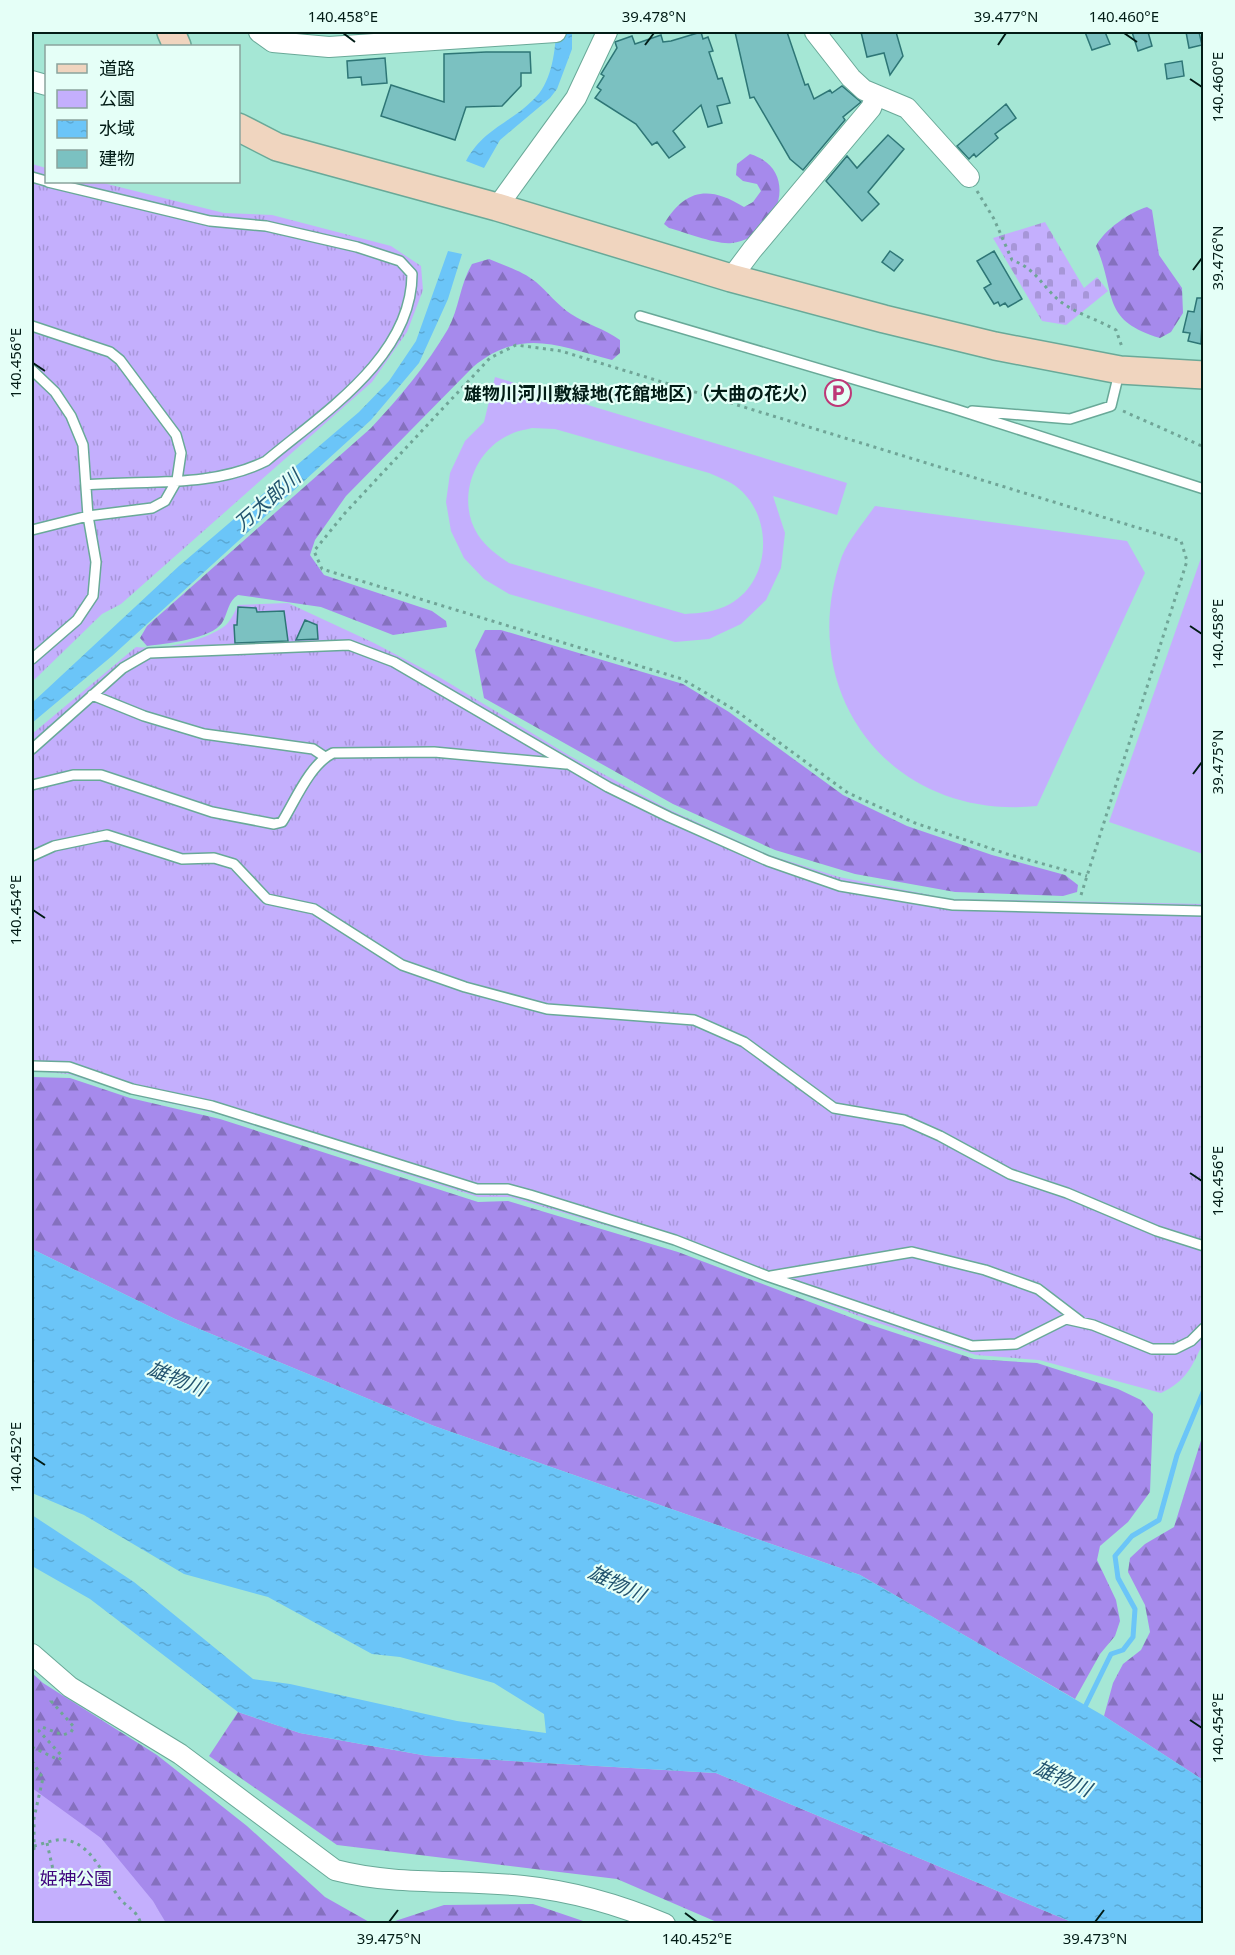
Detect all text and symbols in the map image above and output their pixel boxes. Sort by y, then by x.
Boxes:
text: 140.458°E [308,6,378,26]
text: 39.478°N [622,6,686,26]
text: 39.477°N [974,6,1038,26]
text: 140.460°E [1089,6,1159,26]
legend [45,45,240,183]
text: 140.460°E [1207,52,1227,122]
text: 道路 [99,56,135,80]
text: 公園 [99,86,135,110]
text: 水域 [99,116,135,140]
text: 建物 [99,146,135,170]
text: 39.476°N [1207,226,1227,290]
text: 140.456°E [5,328,25,398]
parking icon: 雄物川河川敷緑地(花館地区)（大曲の花火） [823,378,853,408]
place label: 雄物川河川敷緑地(花館地区)（大曲の花火） [464,381,818,405]
water label: 万太郎川 [228,462,308,536]
text: 140.458°E [1207,599,1227,669]
text: 39.475°N [1207,730,1227,794]
text: 140.454°E [5,875,25,945]
text: 140.456°E [1207,1146,1227,1216]
water label: 雄物川 [144,1354,212,1403]
text: 140.452°E [5,1422,25,1492]
water label: 雄物川 [584,1558,652,1609]
text: 140.454°E [1207,1693,1227,1763]
water label: 雄物川 [1030,1753,1098,1803]
park label: 姫神公園 [40,1866,112,1890]
text: 39.475°N [357,1928,421,1948]
text: 140.452°E [662,1928,732,1948]
text: 39.473°N [1063,1928,1127,1948]

